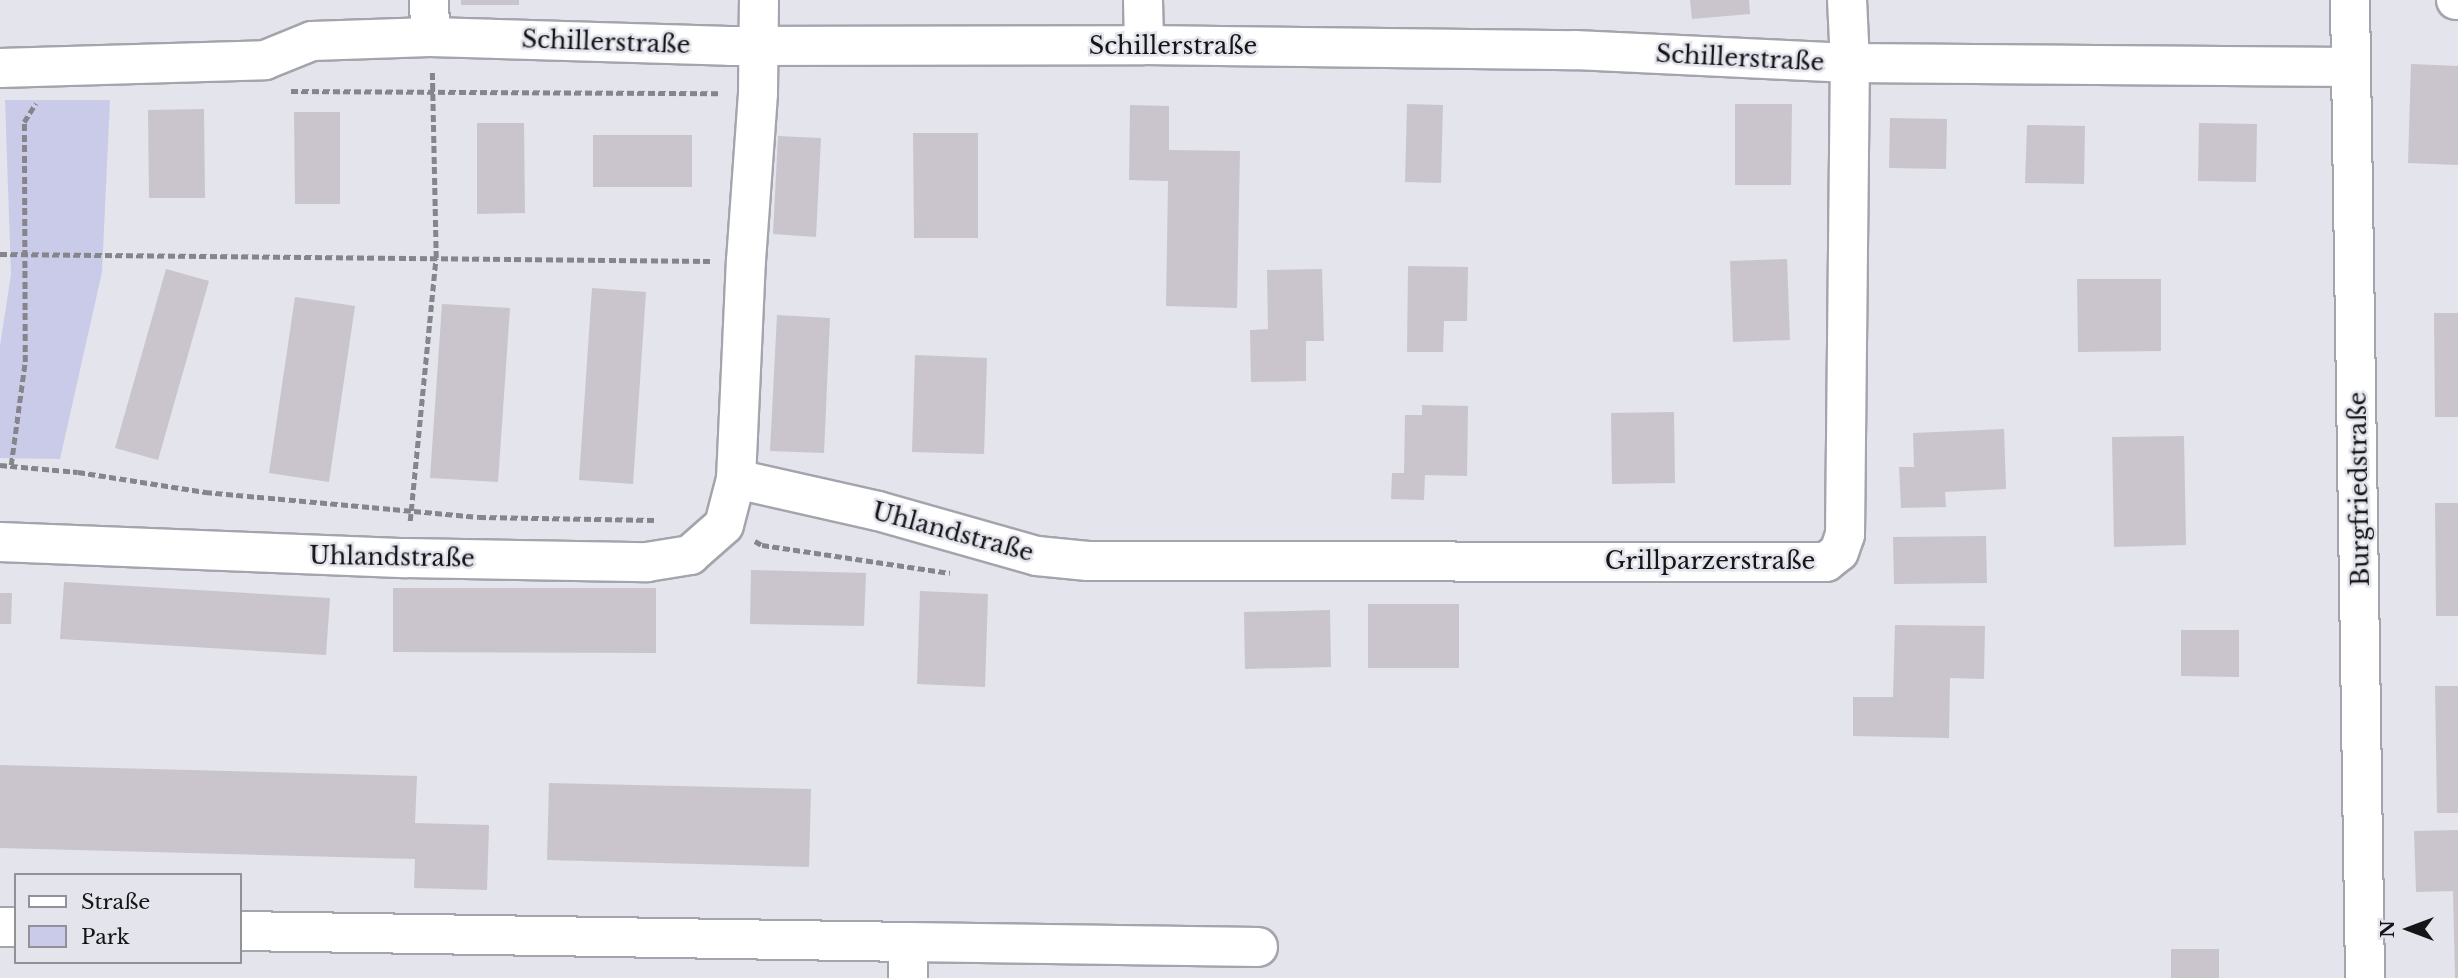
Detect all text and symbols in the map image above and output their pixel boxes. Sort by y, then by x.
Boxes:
street label: Schillerstraße [521,25,691,59]
street label: Schillerstraße [1089,32,1257,60]
street label: Schillerstraße [1655,39,1825,77]
street label: Burgfriedstraße [2343,392,2375,586]
street label: Uhlandstraße [869,497,1037,567]
street label: Uhlandstraße [309,541,475,573]
street label: Grillparzerstraße [1605,547,1815,575]
legend [14,873,242,964]
text: Straße [81,889,150,915]
north arrow [2374,894,2444,964]
text: N [2376,920,2399,938]
text: Park [81,924,130,950]

